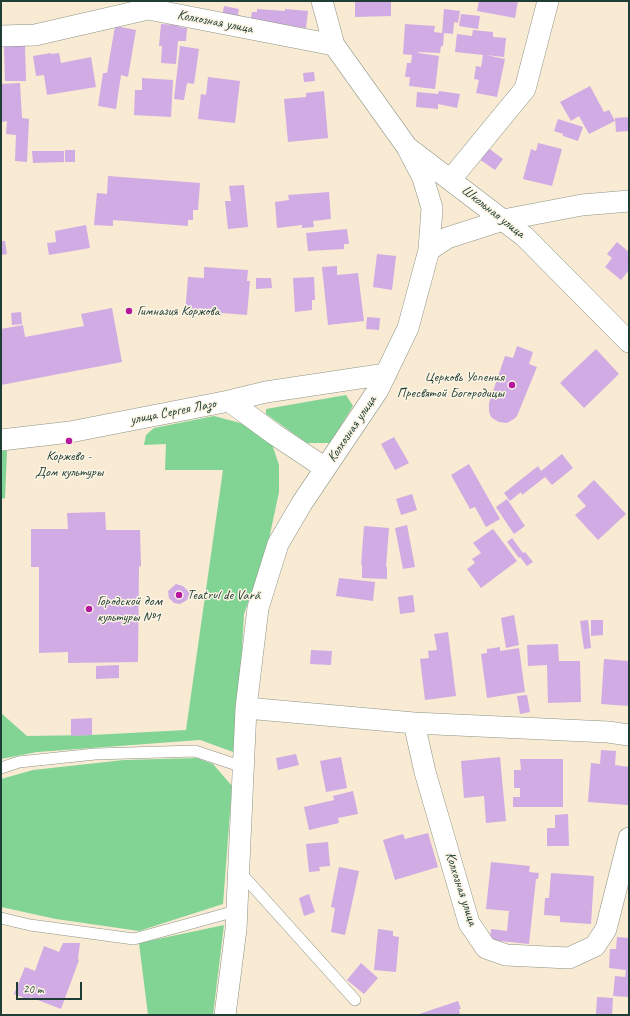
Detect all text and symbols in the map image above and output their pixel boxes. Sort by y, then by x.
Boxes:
street label: Колхозная улица [176,6,254,38]
street label: Школьная улица [458,182,528,242]
place label: Гимназия Коржова [137,303,219,319]
marker: Гимназия Коржова [124,306,134,316]
place label: Церковь Успения Пресвятой Богородицы [397,369,504,402]
marker: Церковь Успения Пресвятой Богородицы [507,380,517,390]
street label: Колхозная улица [324,393,380,465]
street label: улица Сергея Лазо [129,395,217,429]
marker: Коржево - Дом культуры [64,436,74,446]
place label: Коржево - Дом культуры [35,448,103,480]
place label: Teatrul de Vară [187,587,260,603]
marker: Teatrul de Vară [174,590,184,600]
place label: Городской дом культуры №1 [97,593,162,626]
marker: Городской дом культуры №1 [84,604,94,614]
street label: Колхозная улица [441,850,481,928]
scale bar [18,974,84,1000]
text: 20 m [23,981,43,997]

